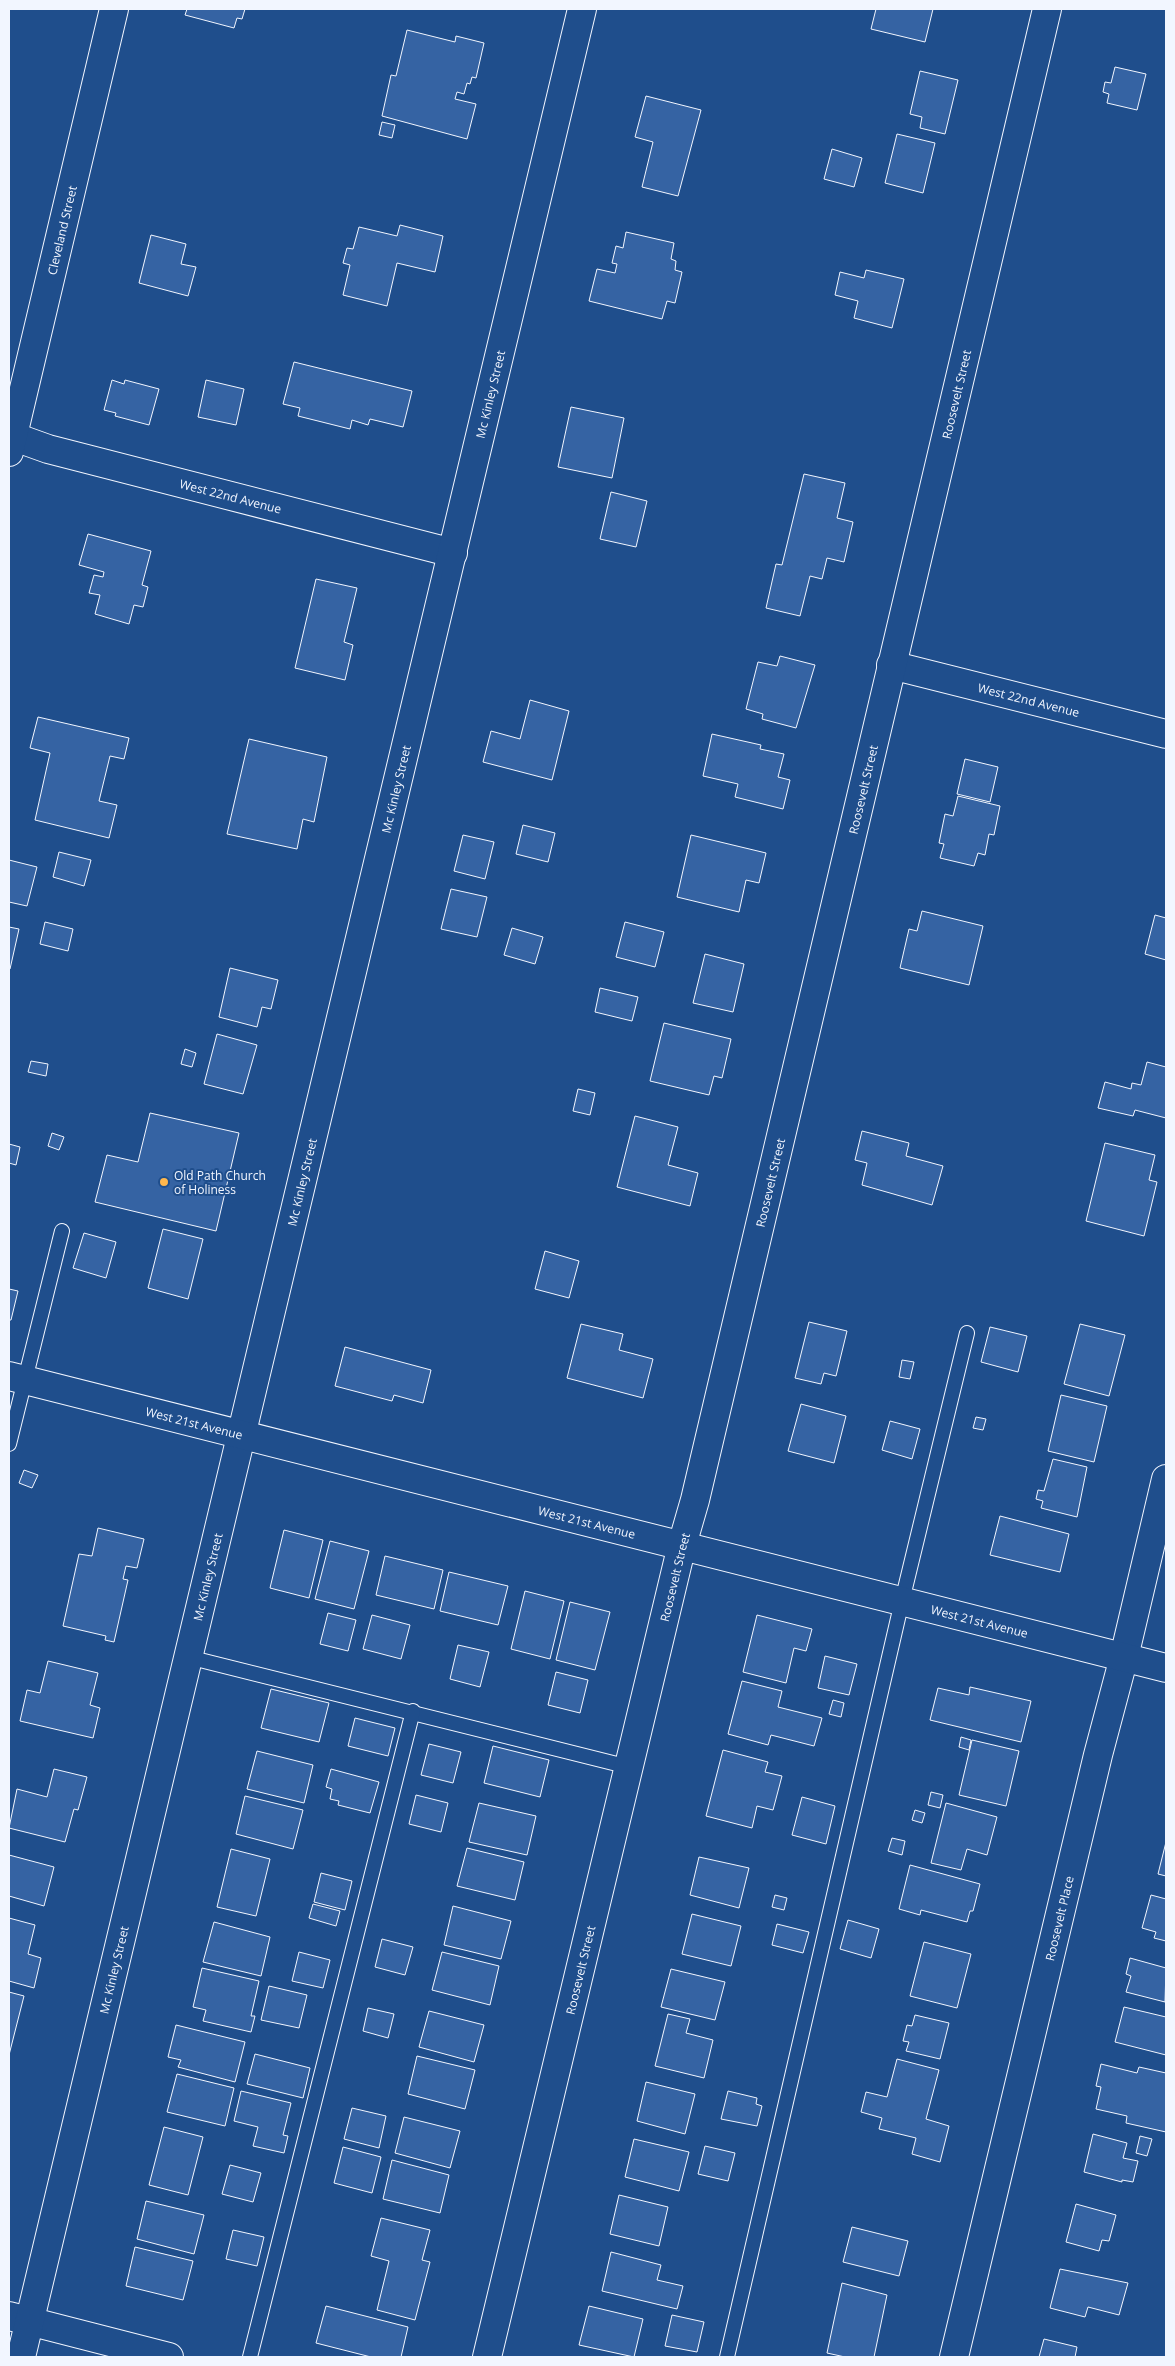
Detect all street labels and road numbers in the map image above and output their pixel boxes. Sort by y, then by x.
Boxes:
street label: Cleveland Street [43,184,80,276]
street label: Roosevelt Street [937,348,975,441]
street label: Mc Kinley Street [471,349,509,440]
street label: West 22nd Avenue [178,475,284,517]
street label: West 22nd Avenue [976,679,1082,721]
street label: Mc Kinley Street [377,743,414,835]
street label: Roosevelt Street [844,743,881,836]
street label: Mc Kinley Street [283,1136,320,1228]
street label: Roosevelt Street [751,1136,789,1229]
street label: West 21st Avenue [144,1402,245,1443]
street label: West 21st Avenue [536,1501,638,1542]
street label: Mc Kinley Street [189,1531,226,1623]
street label: Roosevelt Street [655,1531,694,1623]
street label: West 21st Avenue [929,1601,1030,1641]
street label: Roosevelt Place [1041,1874,1077,1963]
street label: Mc Kinley Street [95,1924,132,2016]
street label: Roosevelt Street [561,1924,599,2016]

